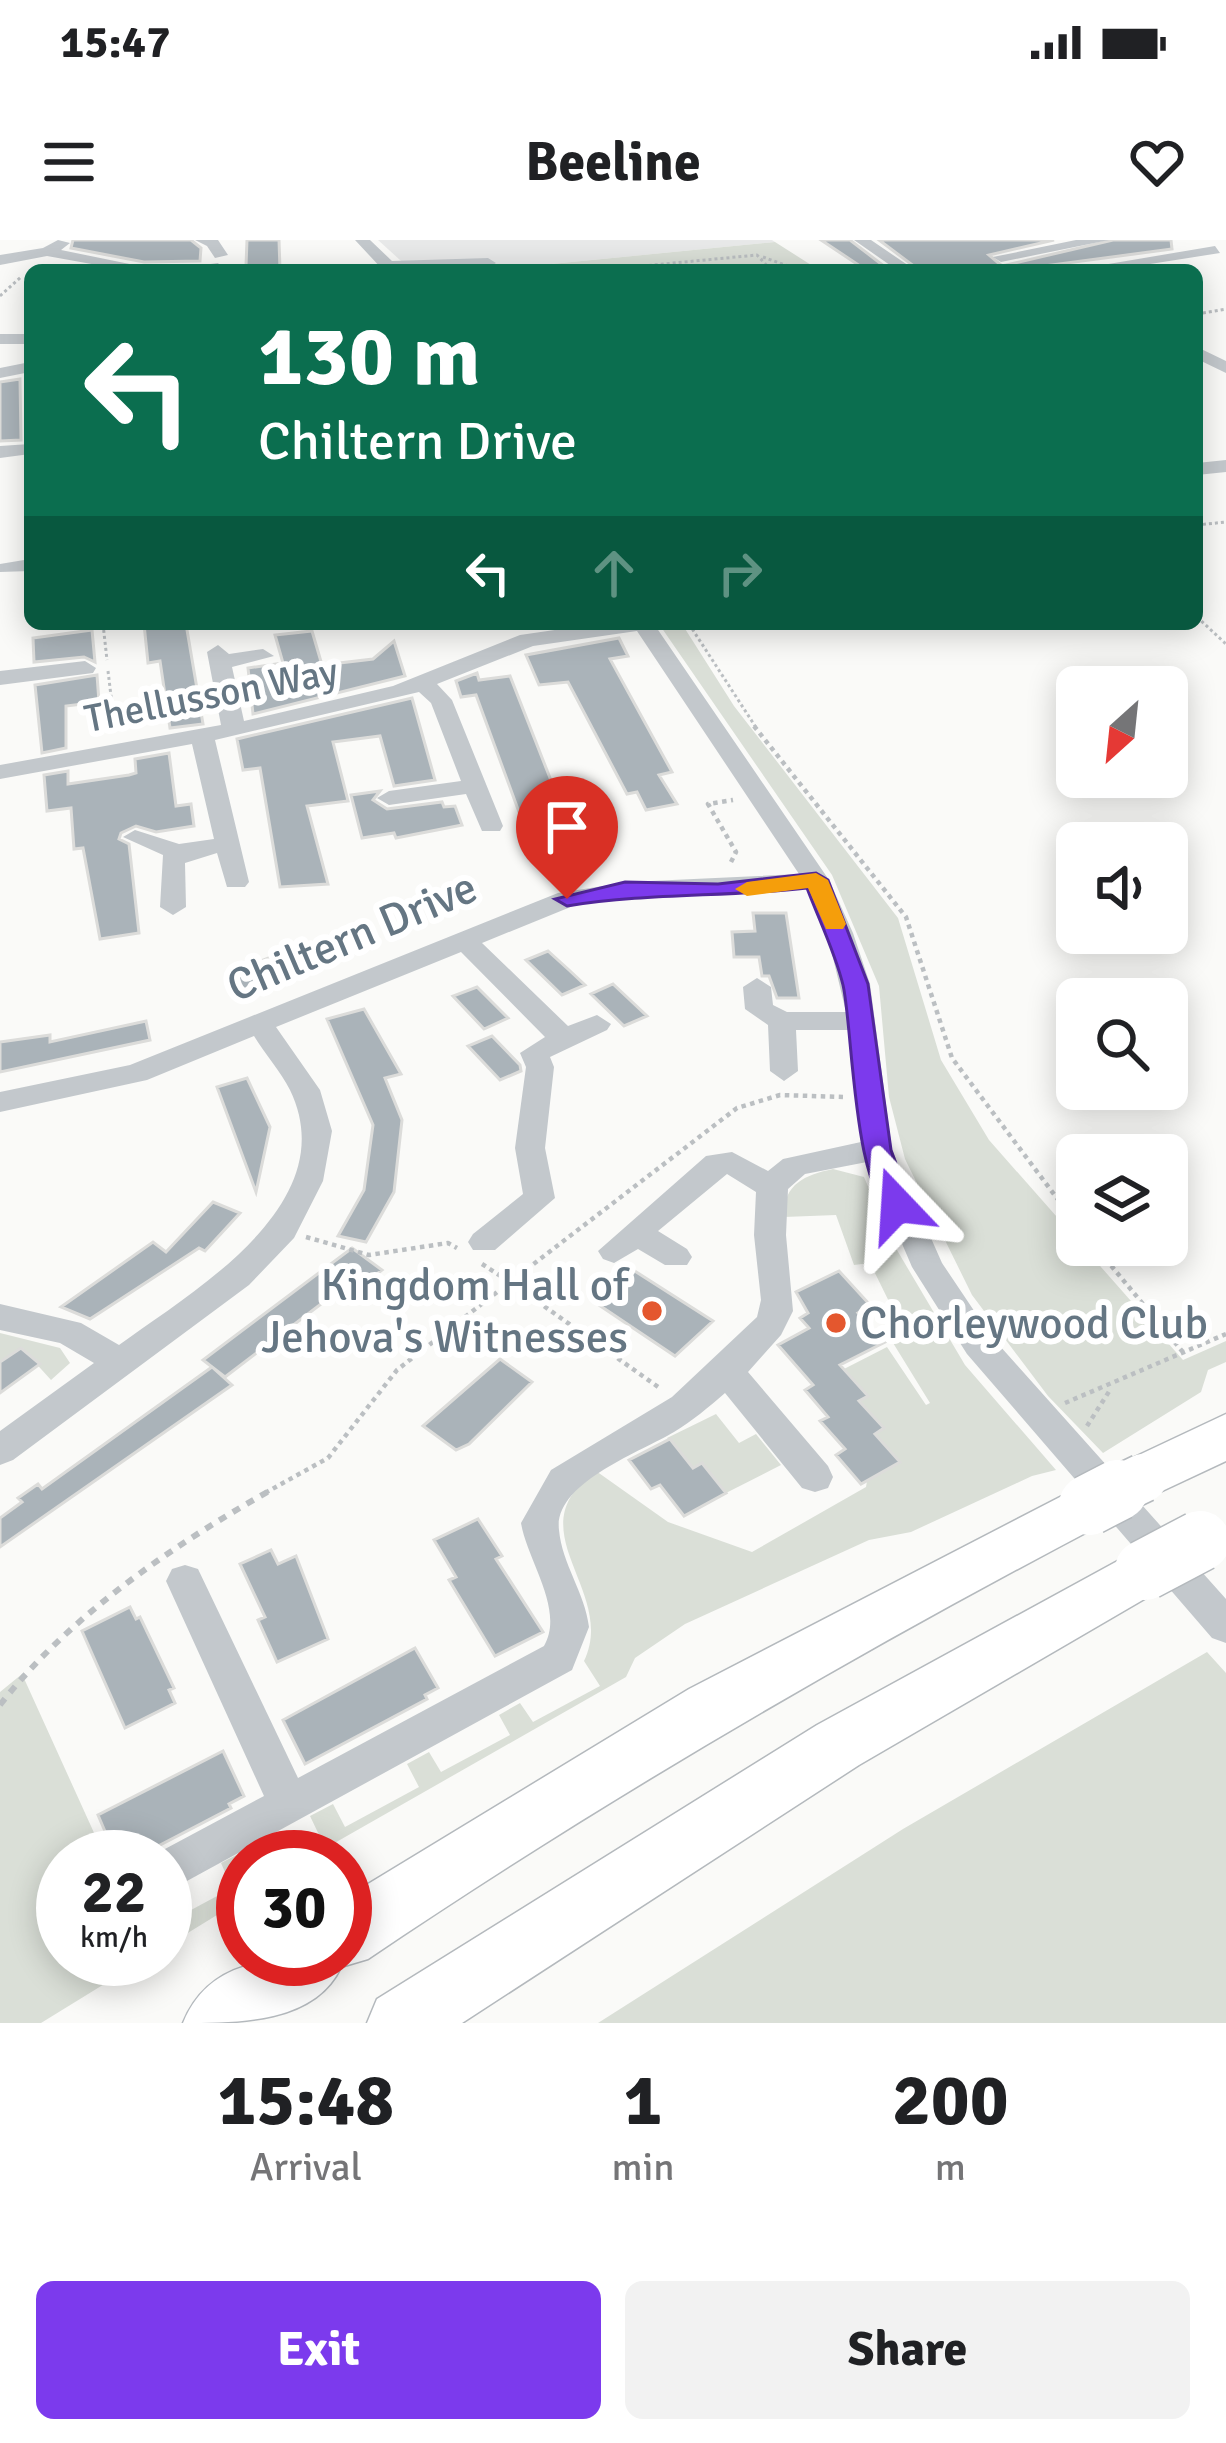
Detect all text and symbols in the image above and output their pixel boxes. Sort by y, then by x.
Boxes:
text: 15:47 [60,15,170,70]
icon: menu [36,129,102,195]
text: Beeline [525,129,701,196]
icon: heart [1124,129,1190,195]
text: 130 m [258,305,480,409]
icon: left [60,312,216,468]
text: Chiltern Drive [258,408,577,475]
icon: left [455,540,521,606]
icon: ahead [581,540,647,606]
icon: right [707,540,773,606]
street label: Thellusson Way [80,647,342,743]
north arrow [1056,666,1188,798]
map controls [1056,666,1188,1266]
pin [516,776,618,899]
icon: arrive [534,794,600,860]
button: sound [1056,822,1188,954]
street label: Chiltern Drive [219,860,485,1014]
button: search [1056,978,1188,1110]
button: layers [1056,1134,1188,1266]
position arrow [834,1142,960,1268]
place label: Kingdom Hall of Jehova's Witnesses [261,1258,630,1365]
place label: Chorleywood Club [860,1296,1208,1351]
marker: Kingdom Hall of Jehova's Witnesses [639,1298,665,1324]
marker: Chorleywood Club [823,1310,849,1336]
speed limit sign: 30 [216,1830,372,1986]
text: 22 [82,1856,146,1930]
text: km/h [80,1919,148,1956]
text: 15:48 [217,2056,394,2145]
text: 1 [624,2056,662,2145]
text: 200 [892,2056,1009,2145]
text: Arrival [250,2143,362,2191]
text: min [612,2143,675,2191]
text: m [935,2143,966,2191]
button: Exit [36,2281,601,2419]
button: Share [625,2281,1190,2419]

